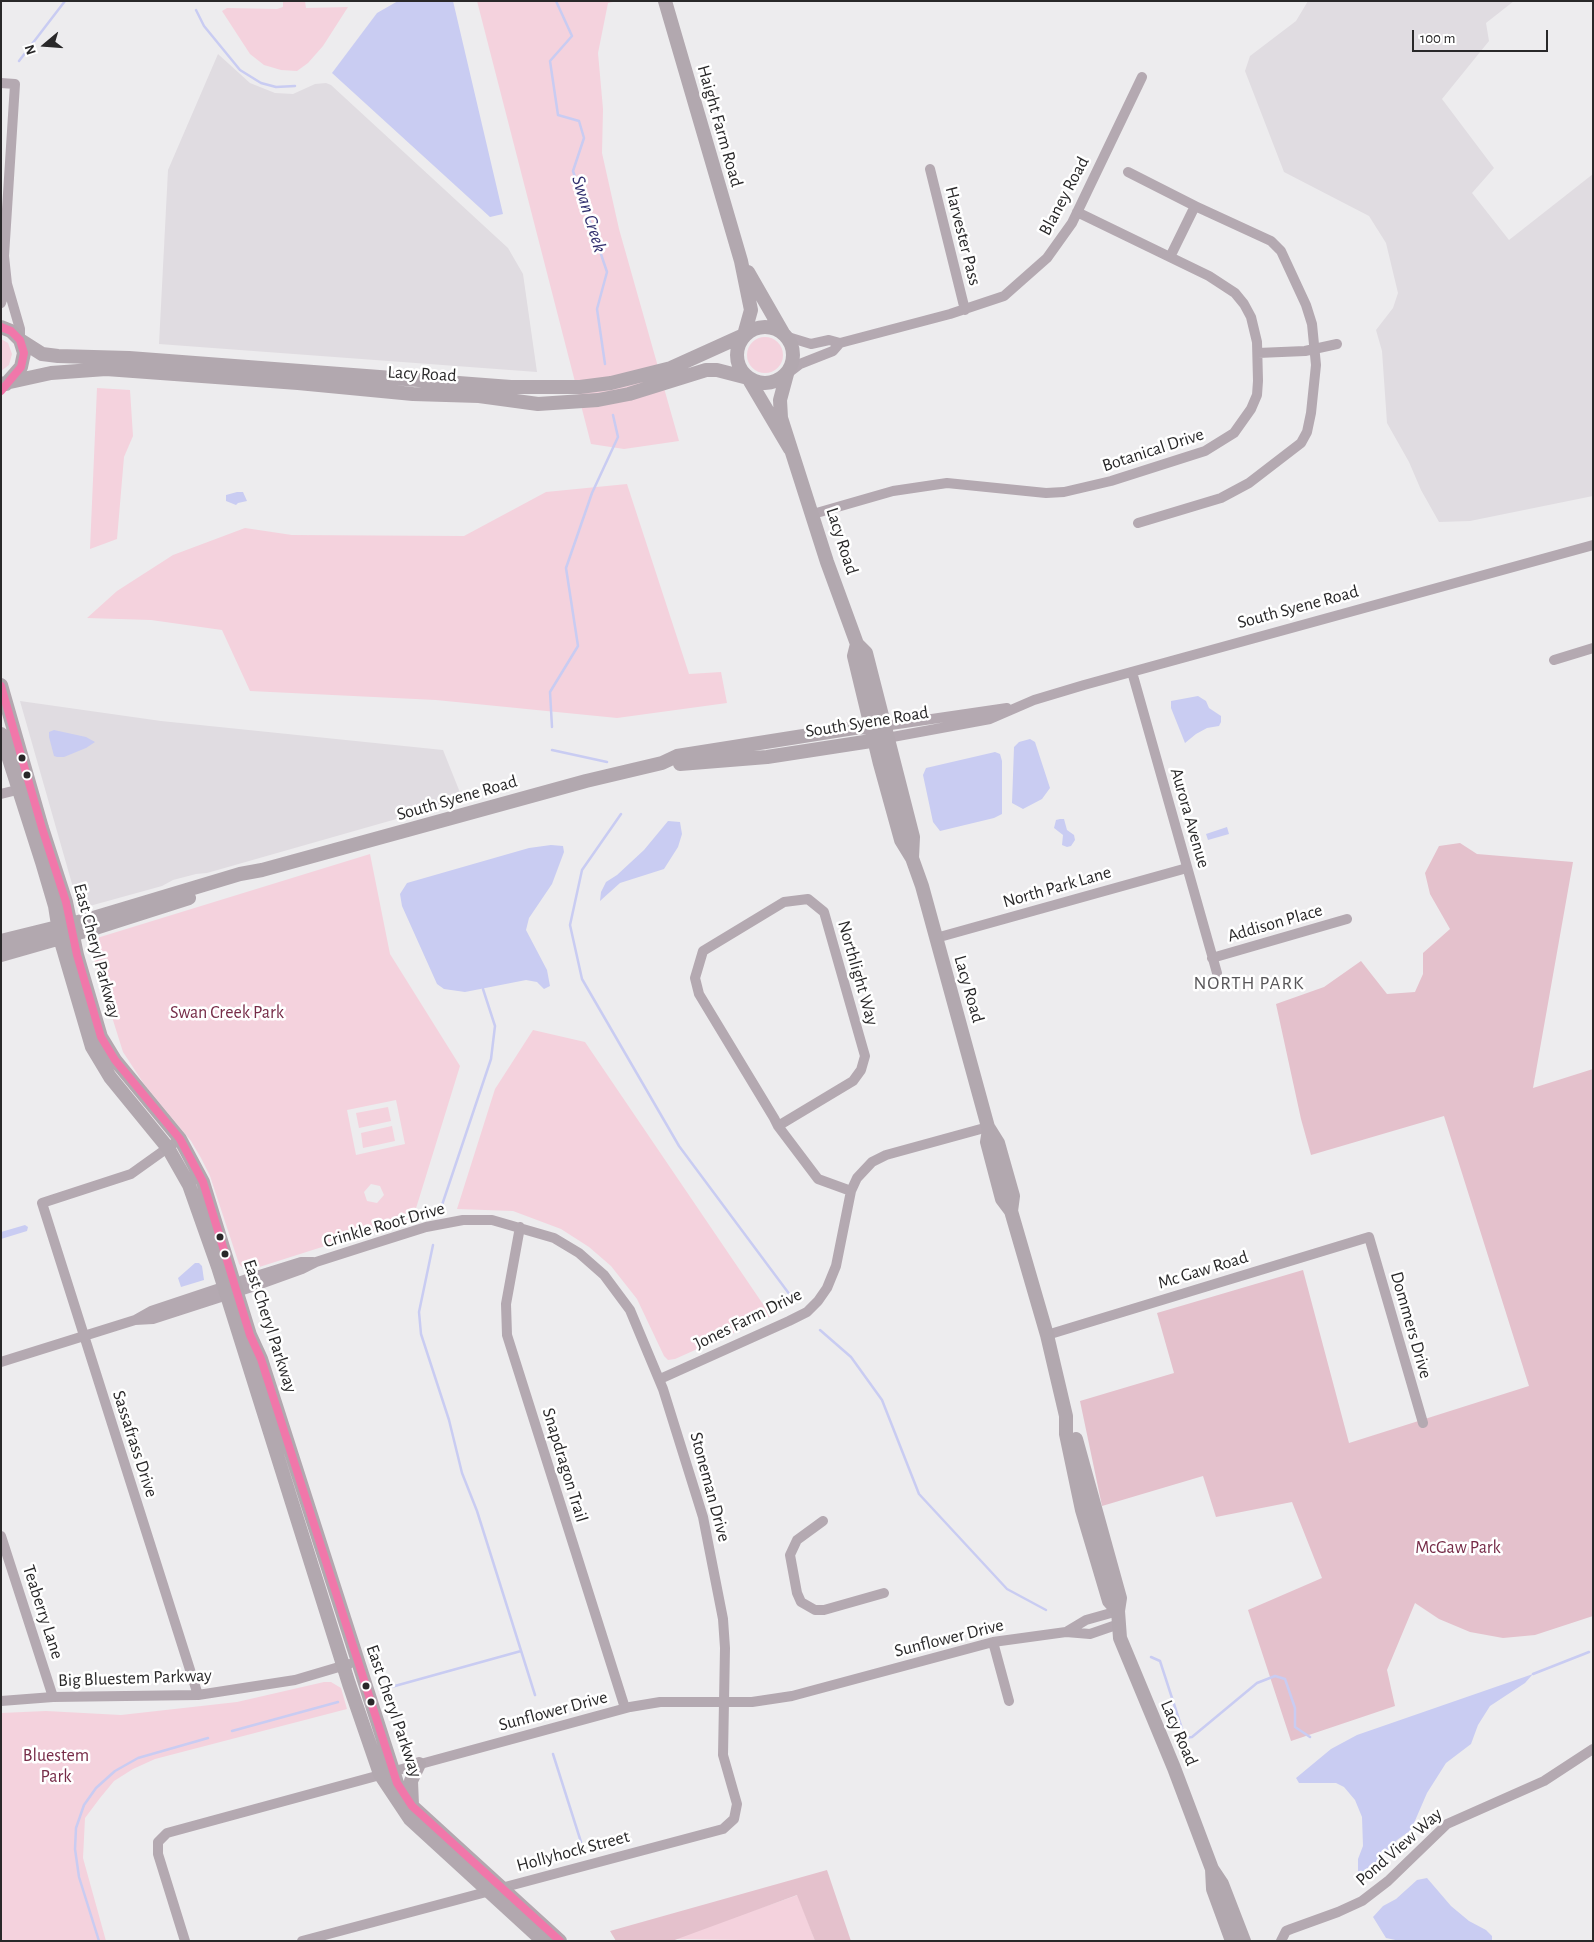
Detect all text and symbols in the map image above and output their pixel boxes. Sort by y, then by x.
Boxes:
north arrow [20,20,70,70]
scale bar [1414,20,1550,52]
text: 100 m [1420,31,1455,46]
text: N [23,43,39,56]
street label: Haight Farm Road [692,63,748,189]
street label: Blaney Road [1034,153,1094,239]
water label: Swan Creek [567,173,611,255]
street label: Harvester Pass [940,184,986,288]
street label: Lacy Road [387,361,457,387]
street label: Botanical Drive [1099,423,1207,477]
street label: Lacy Road [821,505,863,577]
street label: South Syene Road [1235,580,1361,634]
street label: South Syene Road [804,702,930,742]
unlabelled marker [17,753,27,763]
street label: Aurora Avenue [1165,766,1215,870]
unlabelled marker [22,770,32,780]
street label: South Syene Road [394,770,520,826]
street label: North Park Lane [1000,861,1114,913]
street label: East Cheryl Parkway [69,881,125,1021]
street label: Addison Place [1225,899,1325,947]
street label: Northlight Way [833,918,883,1028]
street label: Lacy Road [949,953,989,1025]
district label: NORTH PARK [1192,972,1306,994]
park label: Swan Creek Park [170,1002,284,1024]
street label: Crinkle Root Drive [321,1197,447,1253]
unlabelled marker [215,1232,225,1242]
street label: Mc Gaw Road [1155,1246,1251,1294]
unlabelled marker [220,1249,230,1259]
street label: East Cheryl Parkway [238,1257,302,1395]
street label: Dommers Drive [1385,1269,1437,1381]
street label: Jones Farm Drive [691,1284,805,1354]
street label: Sassafrass Drive [108,1388,162,1500]
street label: Snapdragon Trail [537,1405,593,1525]
street label: Stoneman Drive [685,1430,735,1544]
park label: McGaw Park [1415,1537,1501,1559]
street label: Teaberry Lane [18,1562,68,1662]
street label: Sunflower Drive [892,1614,1006,1662]
street label: East Cheryl Parkway [361,1642,427,1780]
street label: Big Bluestem Parkway [58,1665,212,1691]
unlabelled marker [361,1681,371,1691]
street label: Sunflower Drive [496,1686,610,1736]
unlabelled marker [366,1697,376,1707]
street label: Lacy Road [1156,1697,1202,1769]
park label: Bluestem Park [23,1745,89,1788]
street label: Pond View Way [1351,1804,1447,1890]
street label: Hollyhock Street [514,1826,632,1876]

